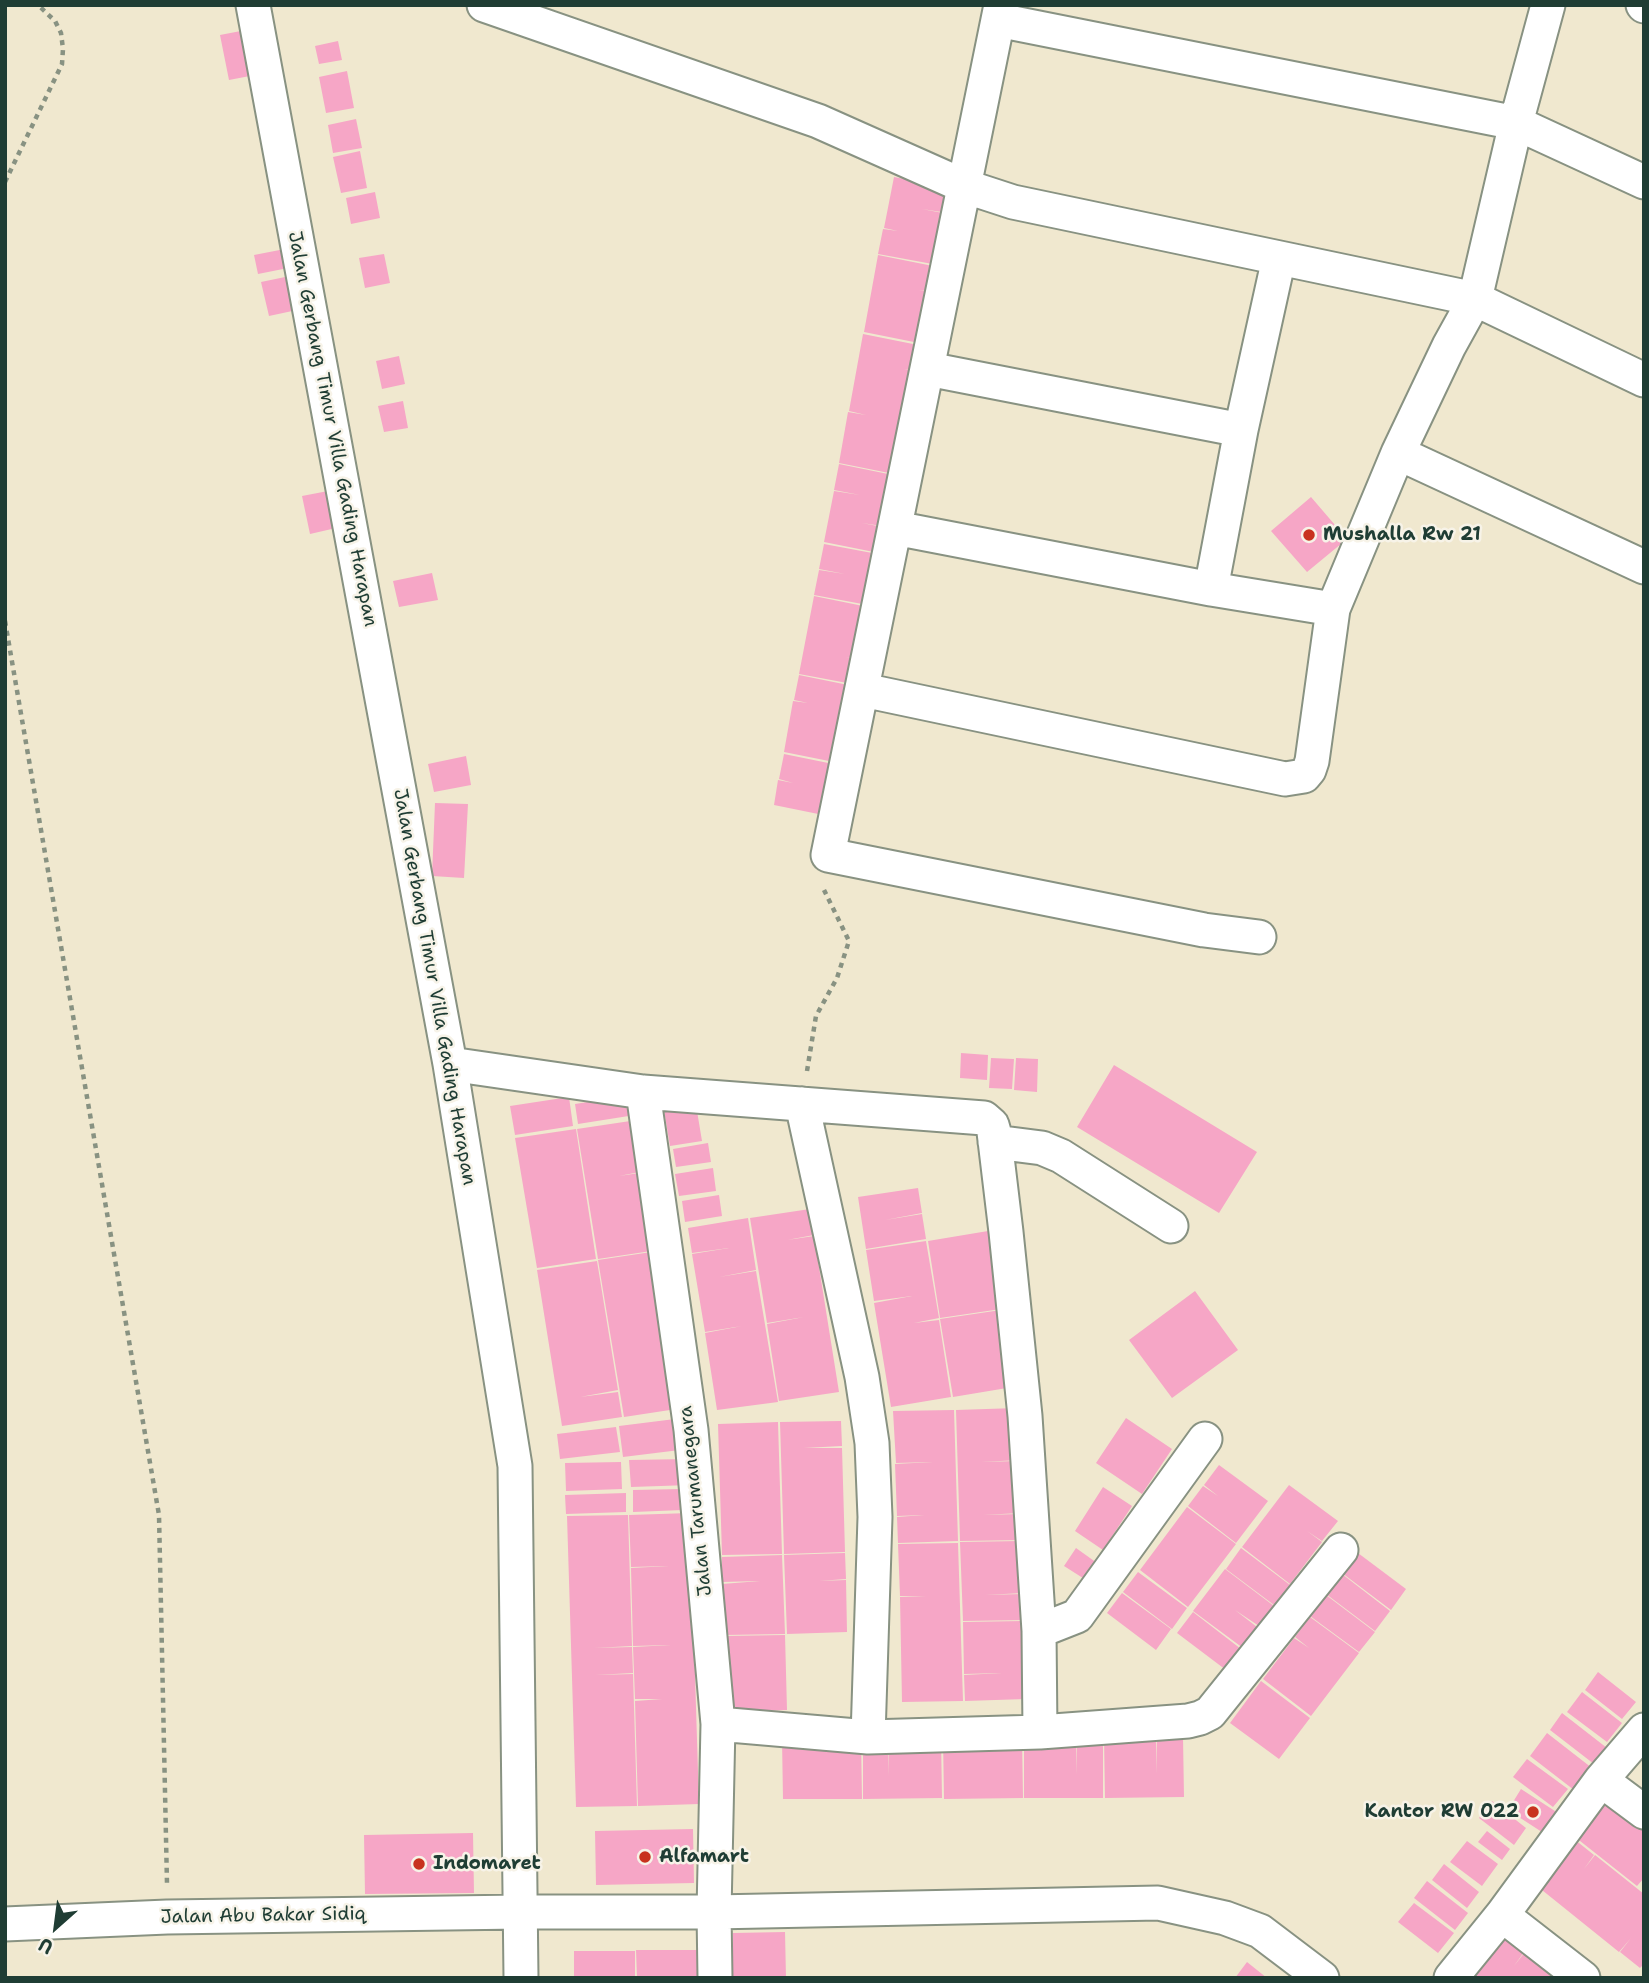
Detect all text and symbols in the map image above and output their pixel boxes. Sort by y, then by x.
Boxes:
street label: Jalan Gerbang Timur Villa Gading Harapan [282,229,382,629]
place label: Mushalla Rw 21 [1323,524,1481,546]
marker: Mushalla Rw 21 [1301,527,1317,543]
street label: Jalan Gerbang Timur Villa Gading Harapan [388,787,480,1187]
street label: Jalan Tarumanegara [675,1404,717,1598]
place label: Kantor RW 022 [1365,1801,1519,1823]
marker: Kantor RW 022 [1525,1804,1541,1820]
place label: Alfamart [659,1846,749,1868]
marker: Alfamart [637,1849,653,1865]
place label: Indomaret [433,1853,541,1875]
marker: Indomaret [411,1856,427,1872]
north arrow [21,1892,91,1962]
street label: Jalan Abu Bakar Sidiq [160,1903,366,1929]
text: U [34,1932,58,1960]

